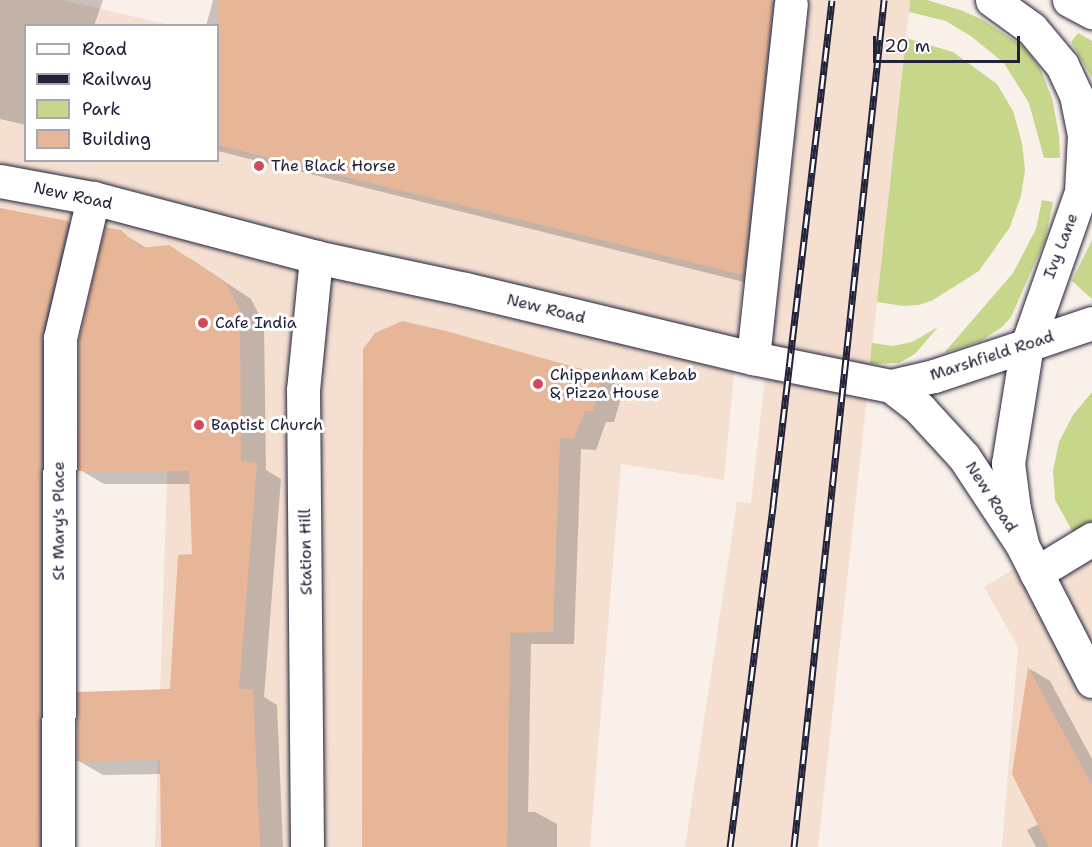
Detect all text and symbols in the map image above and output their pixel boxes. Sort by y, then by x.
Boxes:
legend [24,24,219,162]
scale bar [876,24,1023,62]
text: 20 m [884,34,930,58]
text: Road [82,37,127,61]
text: Railway [82,67,152,91]
text: Park [82,97,121,121]
text: Building [82,127,151,151]
place label: The Black Horse [271,156,396,176]
marker: The Black Horse [252,159,266,173]
street label: New Road [32,178,114,214]
street label: Ivy Lane [1040,211,1082,281]
street label: New Road [505,290,587,328]
place label: Cafe India [215,313,297,333]
marker: Cafe India [196,316,210,330]
street label: Marshfield Road [928,327,1056,385]
place label: Chippenham Kebab & Pizza House [550,365,697,403]
marker: Chippenham Kebab & Pizza House [531,377,545,391]
place label: Baptist Church [211,415,323,435]
marker: Baptist Church [192,418,206,432]
street label: New Road [961,458,1021,536]
street label: St Mary's Place [49,461,69,581]
street label: Station Hill [296,509,316,595]

